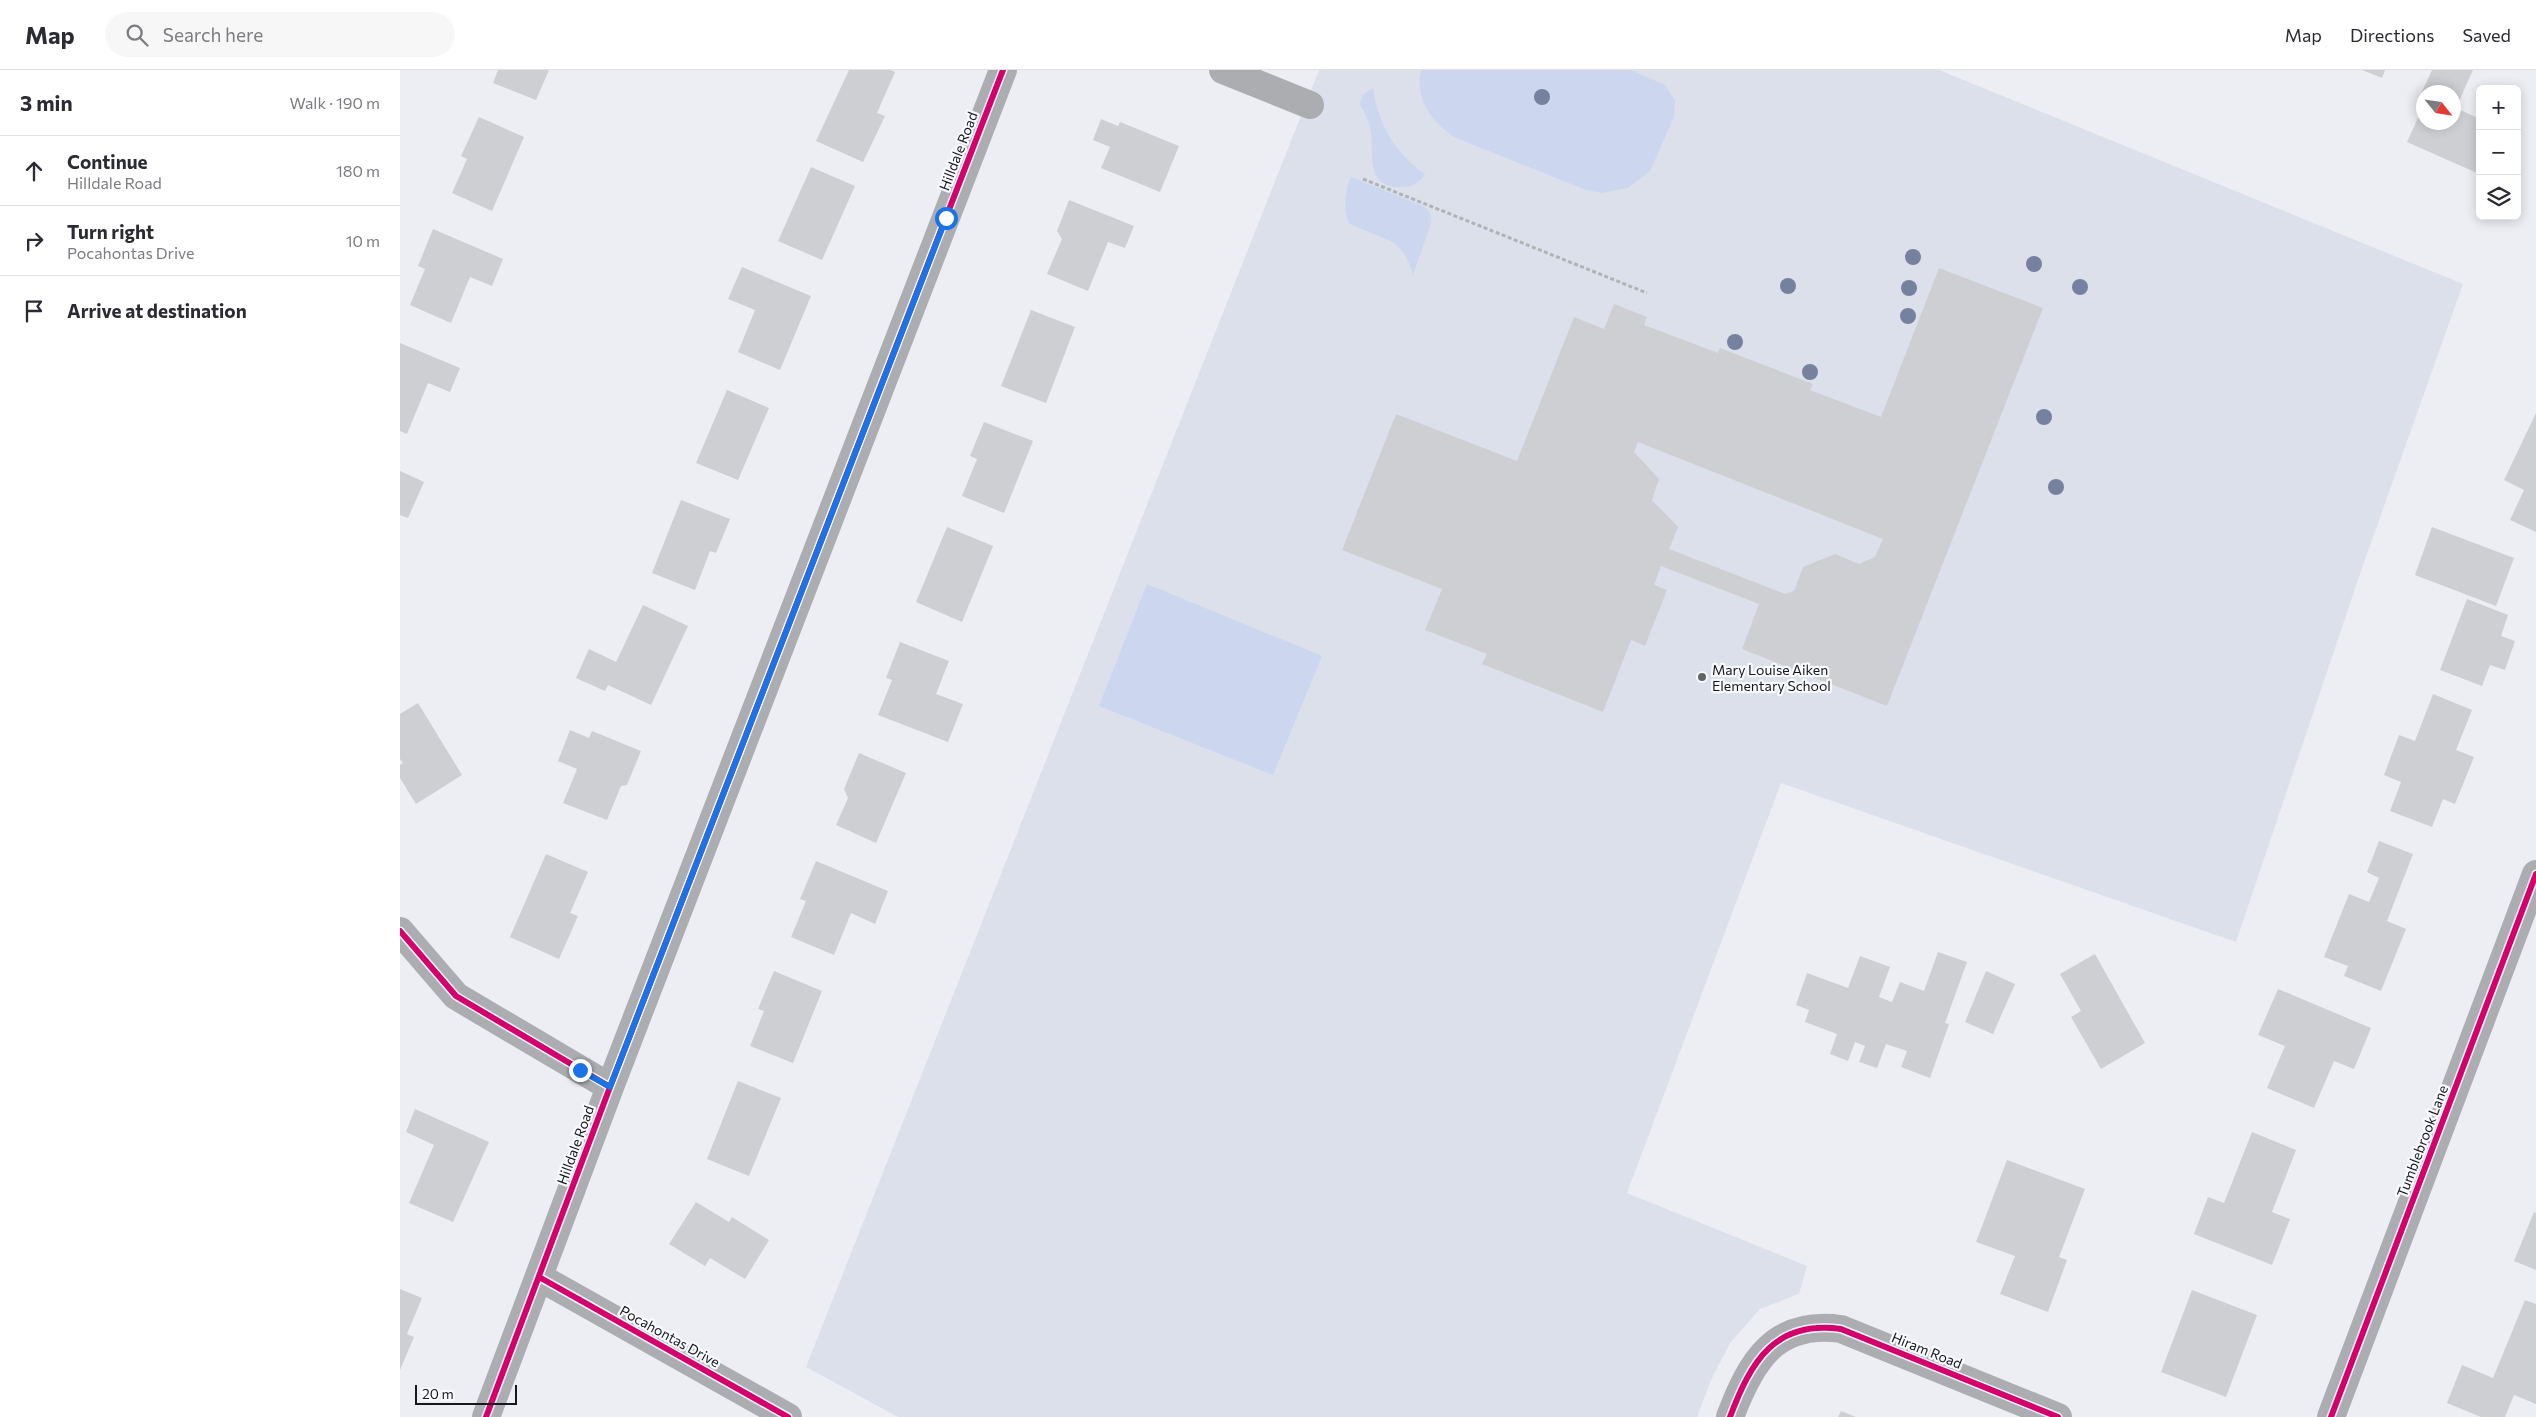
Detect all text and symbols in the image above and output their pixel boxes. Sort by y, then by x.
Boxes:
search box [105,12,455,57]
text: Map [25,20,75,49]
icon: search [123,21,151,49]
text: Search here [163,23,263,46]
text: Map [2285,24,2322,46]
text: Directions [2350,24,2434,46]
text: Saved [2462,24,2511,46]
north arrow [2416,85,2461,130]
map controls [2476,85,2521,220]
button: + [2476,85,2521,130]
text: 3 min [20,90,73,115]
text: Walk · 190 m [290,93,380,112]
street label: Hilldale Road [935,109,981,193]
button: − [2476,130,2521,175]
text: Continue [67,150,147,173]
icon: ahead [20,157,48,185]
text: 180 m [336,161,380,180]
text: Hilldale Road [67,173,162,192]
button: layers [2476,175,2521,220]
route start [935,207,958,230]
text: Turn right [67,220,154,243]
icon: right [20,227,48,255]
text: 10 m [346,231,380,250]
text: Pocahontas Drive [67,243,194,262]
icon: arrive [20,297,48,325]
text: Arrive at destination [67,299,247,322]
place label: Mary Louise Aiken Elementary School [1712,661,1831,694]
marker: Mary Louise Aiken Elementary School [1696,671,1708,683]
route end [569,1059,592,1082]
street label: Tumblebrook Lane [2393,1083,2451,1199]
street label: Hilldale Road [553,1103,597,1187]
street label: Pocahontas Drive [617,1302,723,1370]
street label: Hiram Road [1889,1328,1965,1372]
scale bar [415,1382,518,1405]
text: 20 m [422,1385,454,1402]

